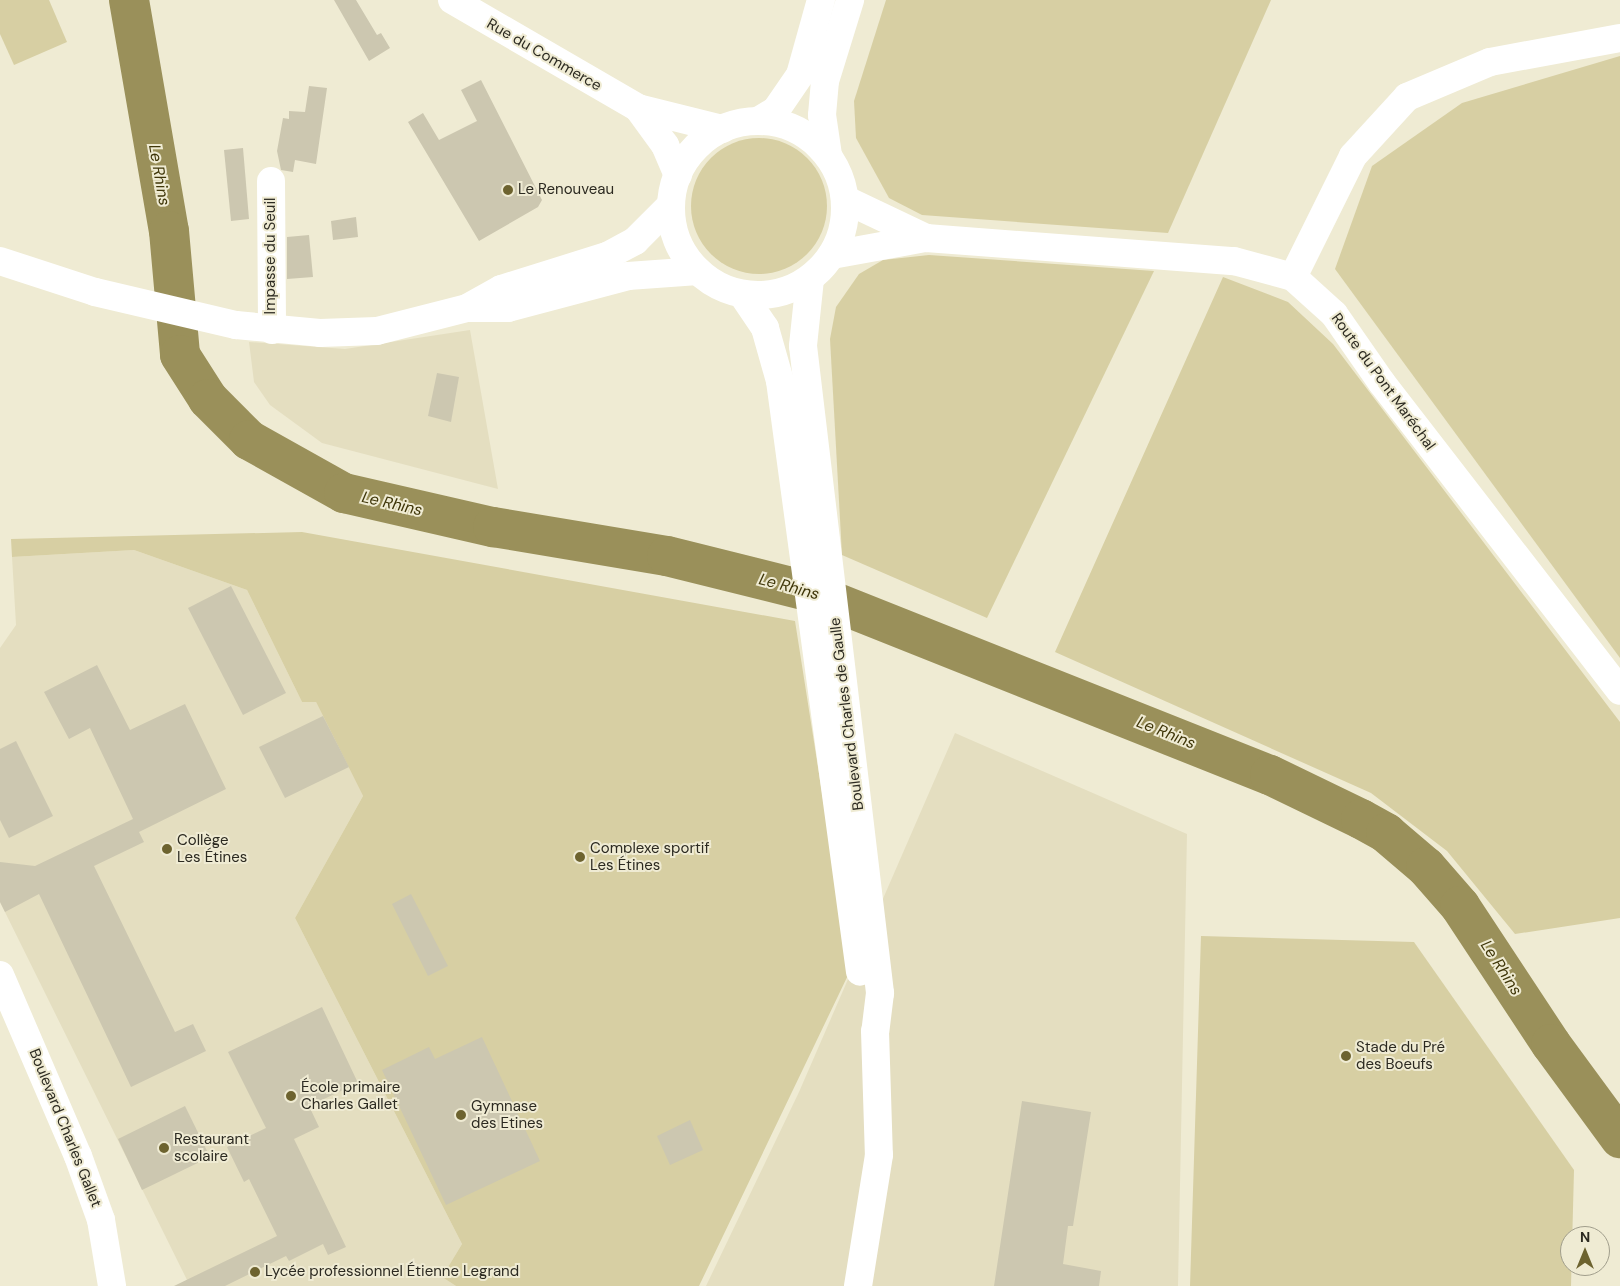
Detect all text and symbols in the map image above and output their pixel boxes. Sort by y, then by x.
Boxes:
street label: Rue du Commerce [484,15,604,95]
water label: Le Rhins [144,143,174,207]
place label: Le Renouveau [518,181,614,199]
marker: Le Renouveau [502,184,514,196]
street label: Impasse du Seuil [262,198,280,314]
street label: Route du Pont Maréchal [1327,310,1439,454]
water label: Le Rhins [360,488,424,520]
water label: Le Rhins [757,570,821,604]
street label: Boulevard Charles de Gaulle [826,617,868,811]
water label: Le Rhins [1134,713,1198,753]
place label: Collège Les Étines [177,831,247,866]
place label: Complexe sportif Les Étines [590,839,710,874]
marker: Collège Les Étines [161,843,173,855]
marker: Complexe sportif Les Étines [574,851,586,863]
water label: Le Rhins [1476,937,1526,999]
place label: Stade du Pré des Boeufs [1356,1038,1445,1073]
street label: Boulevard Charles Gallet [25,1046,105,1210]
marker: Stade du Pré des Boeufs [1340,1050,1352,1062]
place label: École primaire Charles Gallet [301,1078,400,1113]
marker: École primaire Charles Gallet [285,1090,297,1102]
place label: Gymnase des Etines [471,1097,543,1132]
marker: Gymnase des Etines [455,1109,467,1121]
place label: Restaurant scolaire [174,1130,249,1165]
marker: Restaurant scolaire [158,1142,170,1154]
north arrow [1560,1226,1610,1276]
text: N [1580,1228,1590,1246]
place label: Lycée professionnel Étienne Legrand [265,1263,519,1281]
marker: Lycée professionnel Étienne Legrand [249,1266,261,1278]

